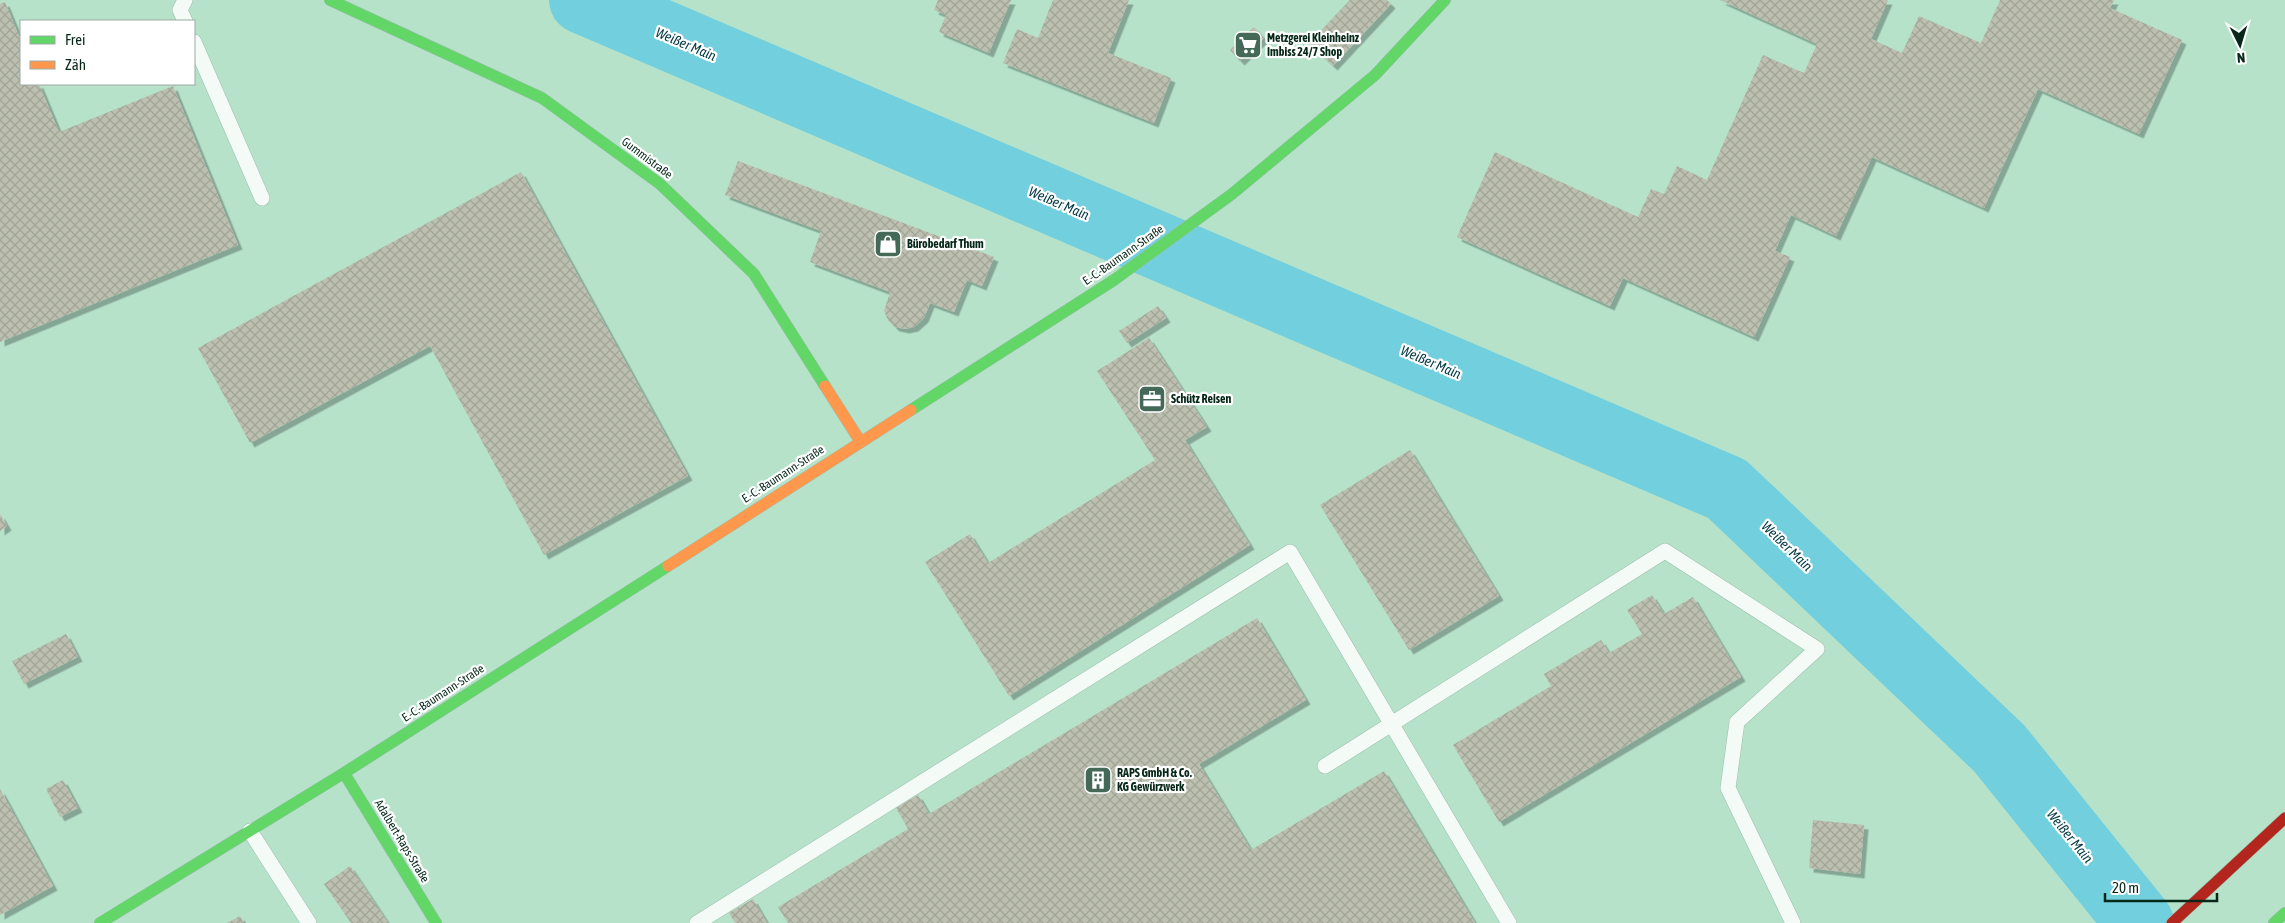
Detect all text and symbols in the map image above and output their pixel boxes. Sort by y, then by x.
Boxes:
legend [20,20,195,85]
north arrow [2215,20,2265,70]
water label: Weißer Main [653,24,719,64]
supermarket icon: Metzgerei Kleinheinz Imbiss 24/7 Shop [1233,30,1263,60]
text: Frei [65,31,85,48]
place label: Metzgerei Kleinheinz Imbiss 24/7 Shop [1267,31,1360,59]
text: N [2236,50,2246,66]
text: Zäh [65,56,86,73]
street label: Gummistraße [619,134,675,182]
water label: Weißer Main [1026,183,1092,223]
street label: E.-C.-Baumann-Straße [1080,222,1166,288]
shop icon: Bürobedarf Thum [873,229,903,259]
place label: Bürobedarf Thum [907,237,984,251]
water label: Weißer Main [1398,342,1464,382]
office icon: Schütz Reisen [1137,384,1167,414]
place label: Schütz Reisen [1171,392,1231,406]
street label: E.-C.-Baumann-Straße [739,442,827,506]
water label: Weißer Main [1758,518,1816,574]
street label: E.-C.-Baumann-Straße [399,661,487,725]
building icon: RAPS GmbH & Co. KG Gewürzwerk [1083,765,1113,795]
place label: RAPS GmbH & Co. KG Gewürzwerk [1117,766,1192,794]
street label: Adalbert-Raps-Straße [372,797,432,885]
water label: Weißer Main [2044,806,2097,866]
scale bar [2105,870,2218,902]
text: 20 m [2112,879,2139,896]

